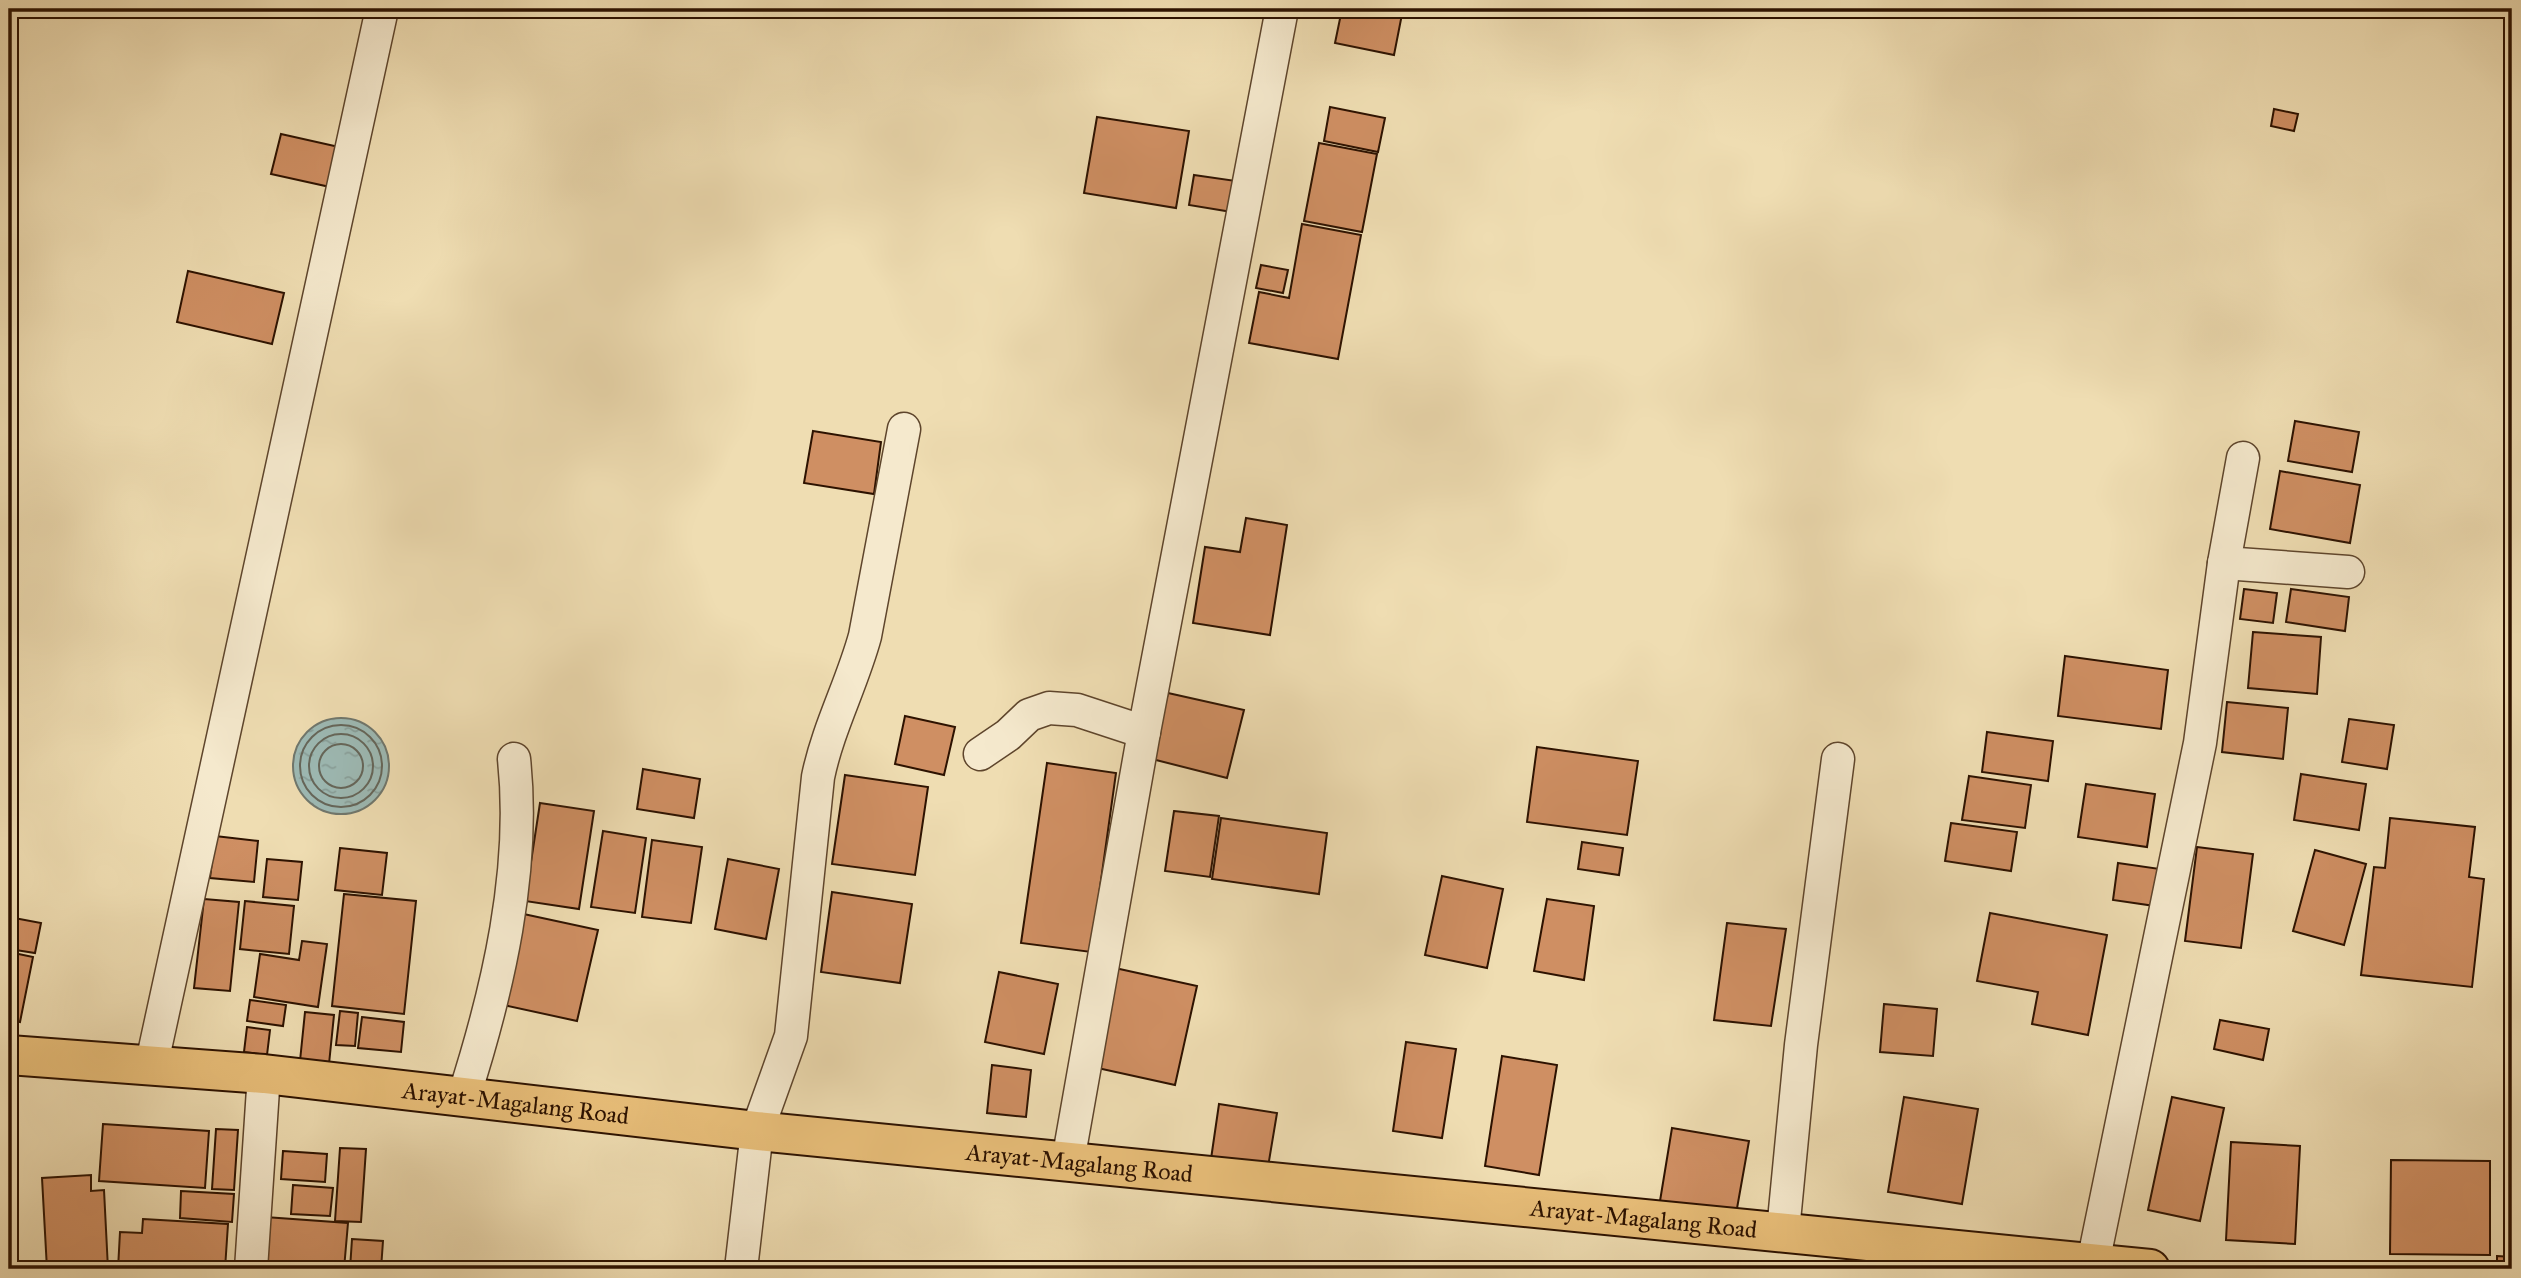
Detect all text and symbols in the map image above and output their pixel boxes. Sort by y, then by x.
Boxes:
street label: Arayat-Magalang Road [400,1075,631,1131]
street label: Arayat-Magalang Road [963,1137,1194,1189]
street label: Arayat-Magalang Road [1528,1193,1759,1245]

